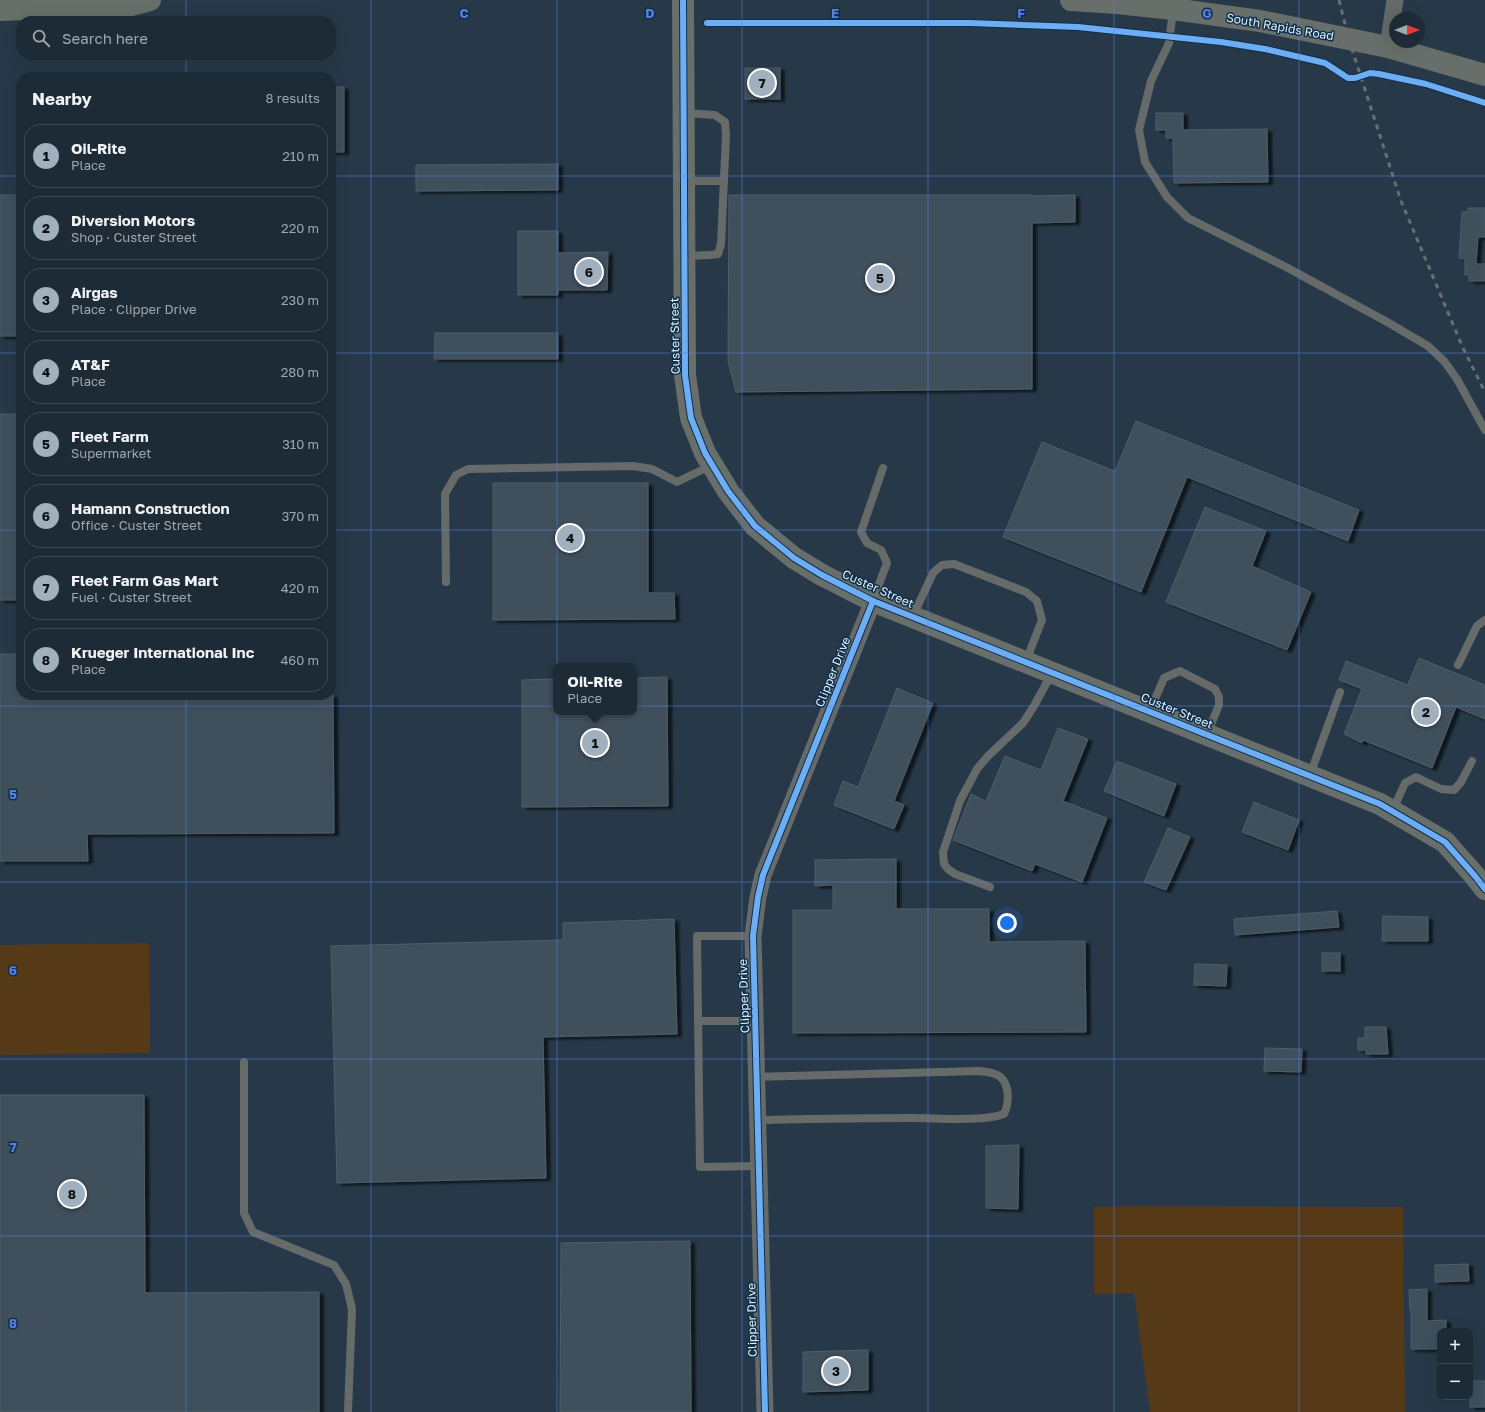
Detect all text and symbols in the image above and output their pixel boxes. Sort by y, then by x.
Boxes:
text: C [459,5,469,21]
text: D [645,5,655,21]
text: E [831,5,839,21]
text: F [1017,5,1025,21]
text: G [1202,5,1212,21]
street label: South Rapids Road [1225,10,1335,43]
north arrow [1389,12,1425,48]
search box [16,16,336,60]
icon: search [30,27,52,49]
text: Search here [62,29,148,47]
pin: 7 [749,68,775,98]
text: Nearby [32,88,92,109]
text: 8 results [266,90,320,106]
text: Oil-Rite [71,139,126,157]
text: 1 [43,148,49,164]
text: 210 m [282,148,319,164]
text: Place [71,157,106,173]
text: Diversion Motors [71,211,195,229]
text: 2 [42,220,50,236]
text: 220 m [281,220,319,236]
text: Shop · Custer Street [71,229,197,245]
pin: 6 [576,257,602,287]
pin: 5 [867,263,893,293]
text: Airgas [71,283,118,301]
text: 3 [42,292,50,308]
text: 230 m [281,292,319,308]
street label: Custer Street [666,297,683,375]
text: Place · Clipper Drive [71,301,197,317]
text: AT&F [71,355,110,373]
text: 4 [42,364,50,380]
text: 280 m [281,364,319,380]
text: Place [71,373,106,389]
text: Fleet Farm [71,427,149,445]
text: 5 [42,436,50,452]
text: 310 m [282,436,319,452]
text: Supermarket [71,445,152,461]
text: Hamann Construction [71,499,229,517]
text: 6 [42,508,50,524]
text: 370 m [282,508,319,524]
text: Office · Custer Street [71,517,202,533]
pin: 4 [557,523,583,553]
street label: Custer Street [840,566,916,611]
text: Fleet Farm Gas Mart [71,571,218,589]
text: 7 [42,580,50,596]
text: 420 m [281,580,319,596]
text: Fuel · Custer Street [71,589,192,605]
street label: Clipper Drive [812,635,853,709]
text: Krueger International Inc [71,643,254,661]
text: 8 [42,652,50,668]
text: 460 m [280,652,319,668]
text: Place [71,661,106,677]
popup [553,663,637,715]
text: Oil-Rite [567,672,623,690]
street label: Custer Street [1139,689,1216,732]
text: Place [567,690,602,706]
pin: 2 [1413,697,1439,727]
pin: 1 [582,728,608,758]
text: 5 [9,786,17,802]
your location [997,913,1017,933]
street label: Clipper Drive [735,959,752,1033]
text: 6 [9,962,17,978]
text: 7 [9,1139,17,1155]
pin: 8 [59,1179,85,1209]
street label: Clipper Drive [743,1283,760,1357]
text: 8 [9,1315,17,1331]
map controls [1437,1328,1473,1400]
button: + [1437,1328,1473,1364]
pin: 3 [823,1356,849,1386]
button: − [1437,1364,1473,1400]

